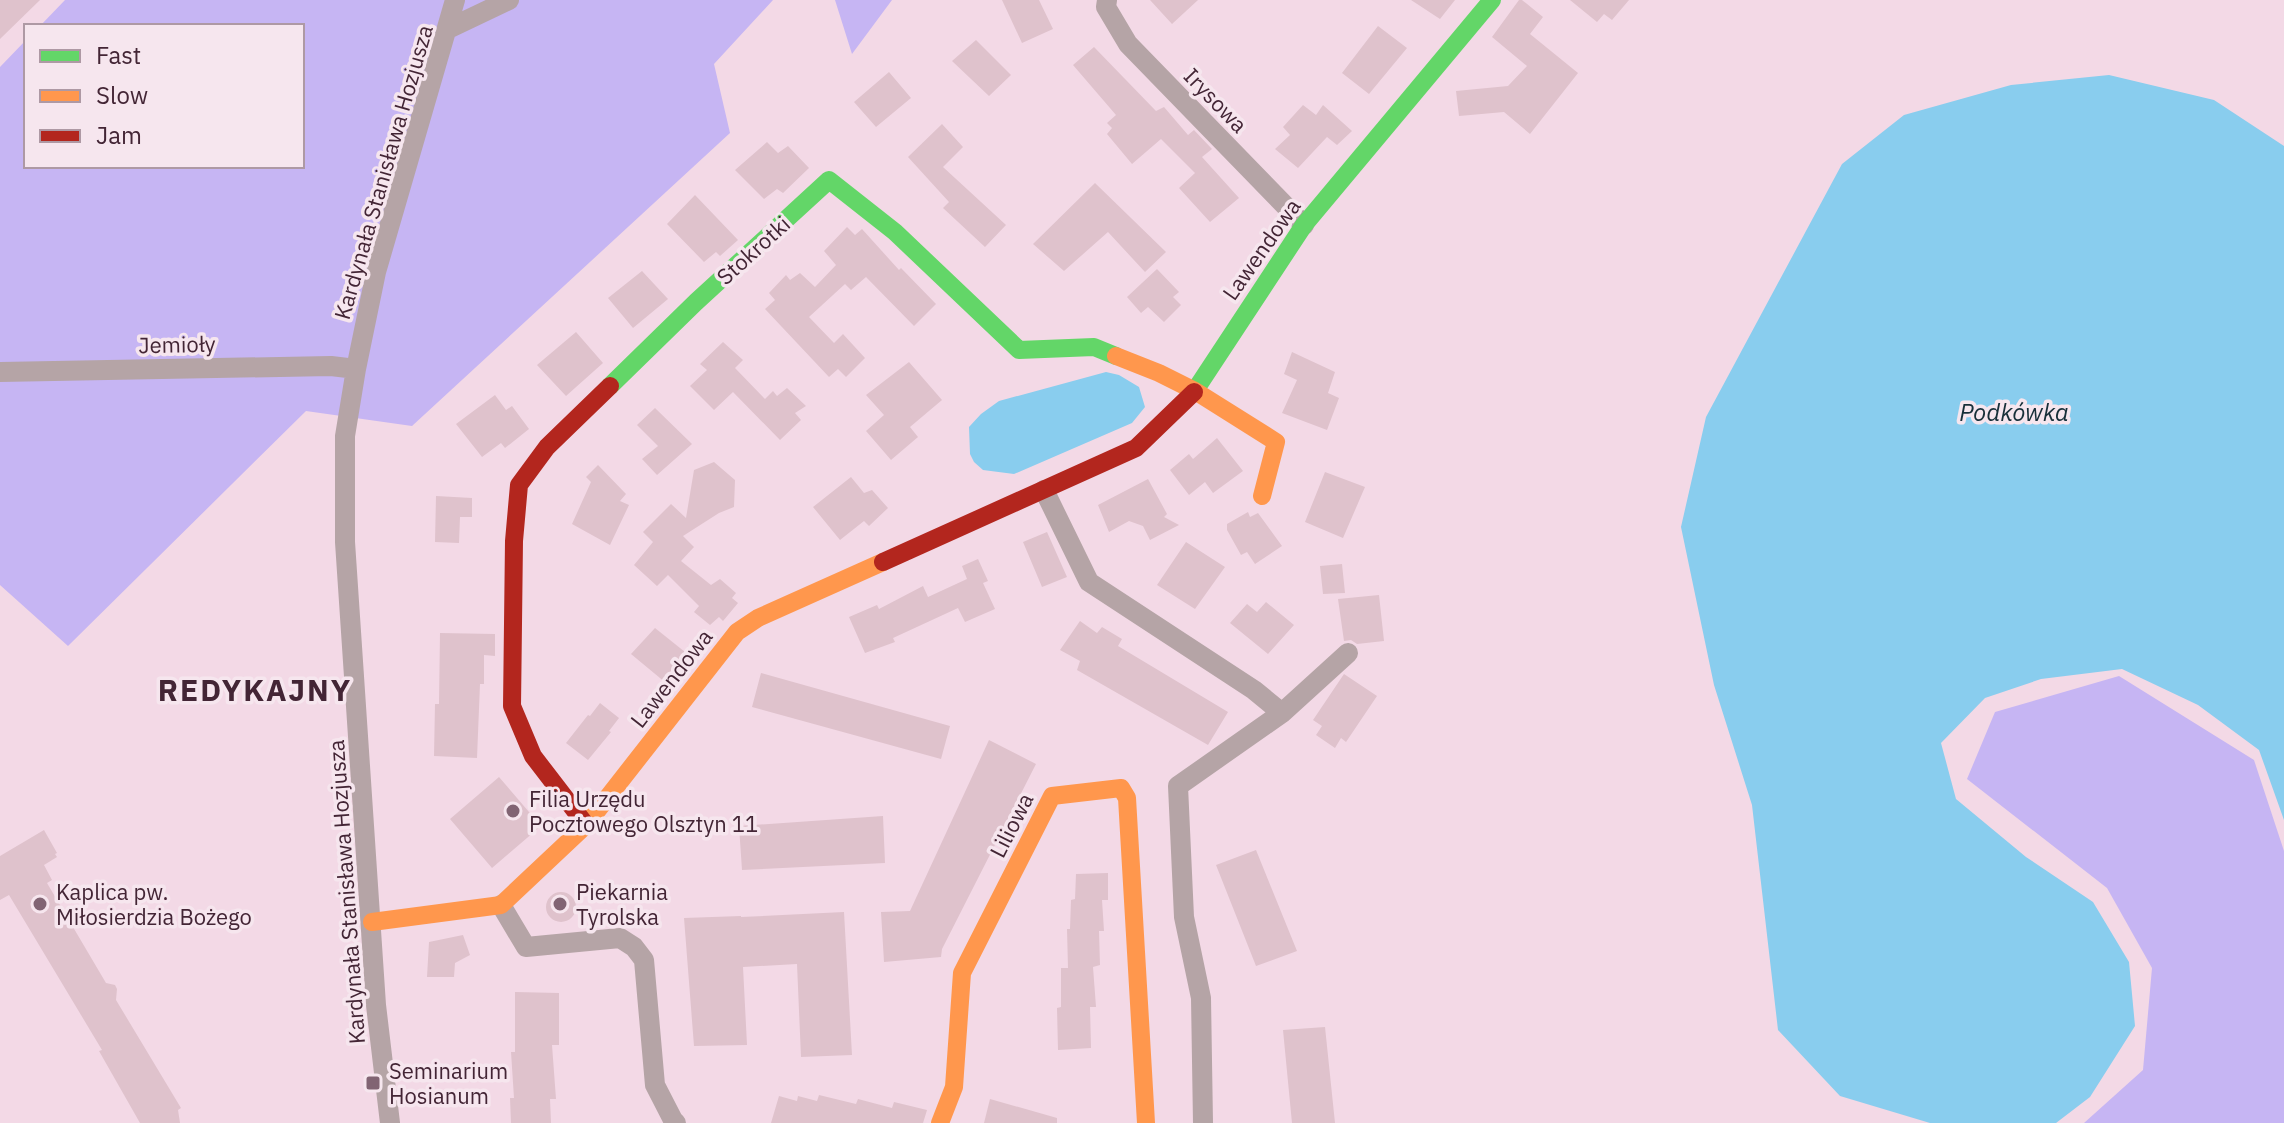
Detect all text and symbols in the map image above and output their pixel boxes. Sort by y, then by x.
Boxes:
street label: Kardynała Stanisława Hozjusza [327,21,439,323]
legend [24,24,304,168]
text: Fast [96,39,141,71]
street label: Irysowa [1178,61,1254,139]
text: Slow [96,79,148,111]
text: Jam [96,119,142,151]
street label: Lawendowa [1215,192,1307,305]
street label: Stokrotki [710,209,796,291]
street label: Jemioły [138,329,216,359]
water label: Podkówka [1959,396,2069,428]
street label: Lawendowa [623,623,719,733]
district label: REDYKAJNY [158,670,352,709]
street label: Kardynała Stanisława Hozjusza [321,739,371,1045]
place label: Filia Urzędu Pocztowego Olsztyn 11 [529,784,758,838]
street label: Liliowa [982,788,1040,862]
marker: Filia Urzędu Pocztowego Olsztyn 11 [504,802,522,820]
place label: Kaplica pw. Miłosierdzia Bożego [56,877,252,931]
place label: Piekarnia Tyrolska [576,877,668,931]
marker: Kaplica pw. Miłosierdzia Bożego [31,895,49,913]
marker: Piekarnia Tyrolska [551,895,569,913]
place label: Seminarium Hosianum [389,1056,508,1110]
marker: Seminarium Hosianum [364,1074,382,1092]

